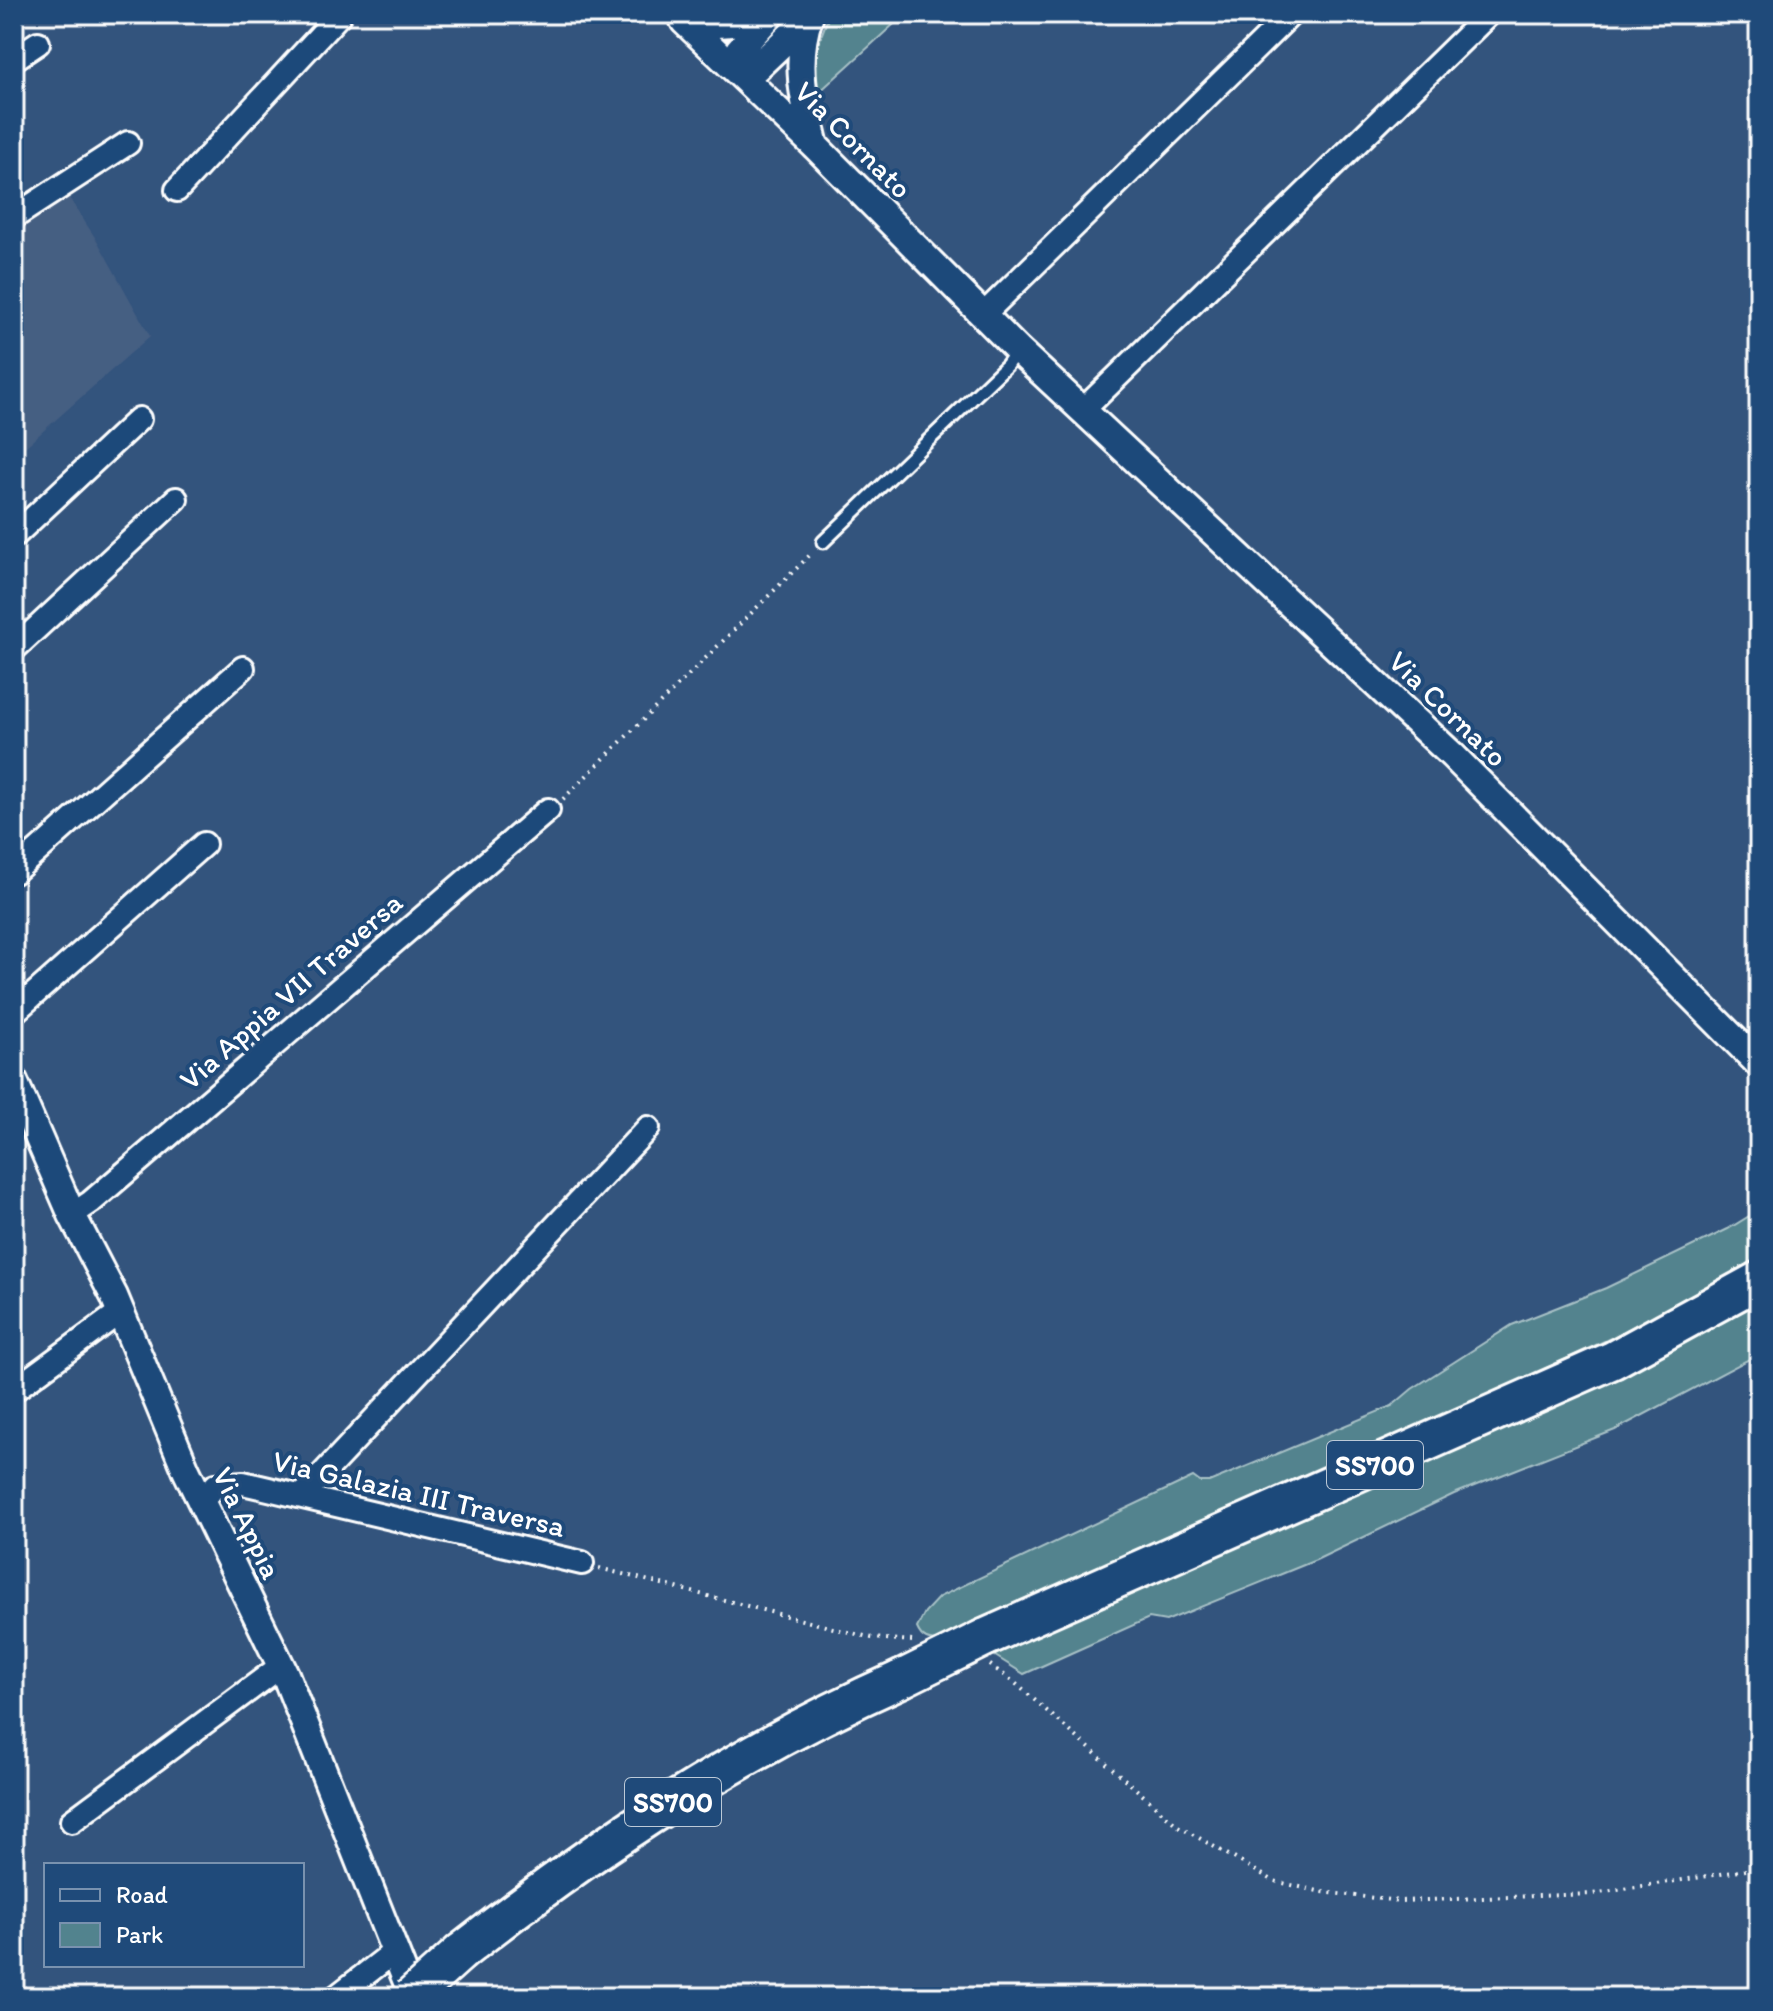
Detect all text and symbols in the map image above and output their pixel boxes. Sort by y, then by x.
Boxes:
street label: Via Cornato [787,73,920,206]
street label: Via Cornato [1381,643,1516,775]
street label: Via Appia VII Traversa [172,883,410,1098]
road number: SS700 [1327,1441,1423,1489]
street label: Via Galazia III Traversa [269,1442,569,1545]
street label: Via Appia [205,1461,291,1585]
road number: SS700 [625,1778,721,1826]
legend [44,1863,304,1967]
text: Road [116,1880,168,1909]
text: Park [116,1920,163,1949]

